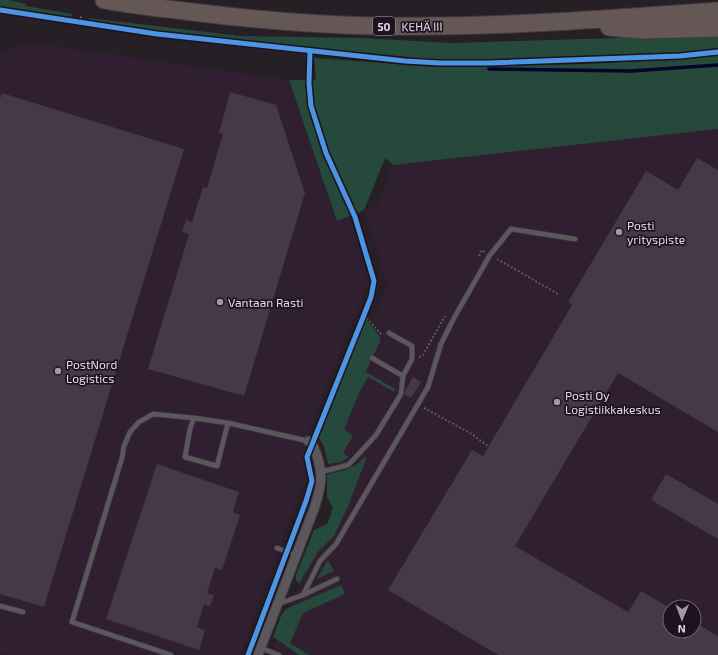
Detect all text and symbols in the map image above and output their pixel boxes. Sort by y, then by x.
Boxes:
road number: 50 [373,17,395,35]
street label: KEHÄ III [401,19,443,33]
place label: Posti yrityspiste [627,218,685,246]
marker: Posti yrityspiste [614,227,624,237]
place label: Vantaan Rasti [228,295,304,309]
marker: Vantaan Rasti [215,297,225,307]
place label: PostNord Logistics [66,357,117,385]
marker: PostNord Logistics [53,366,63,376]
place label: Posti Oy Logistiikkakeskus [565,388,661,416]
marker: Posti Oy Logistiikkakeskus [552,397,562,407]
north arrow [662,599,702,639]
text: N [678,623,686,636]

